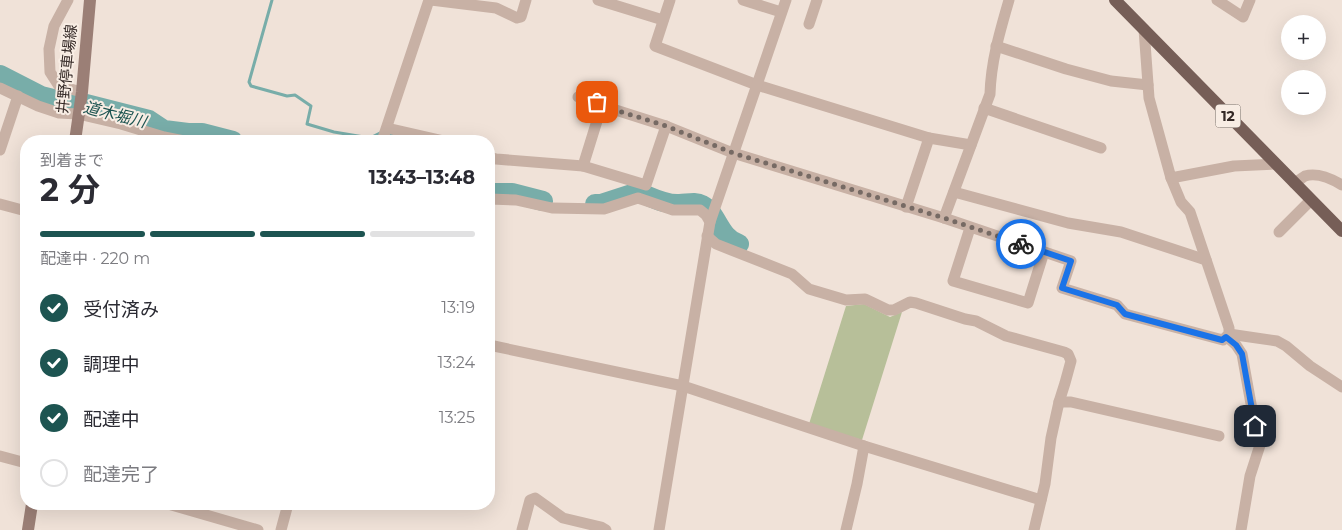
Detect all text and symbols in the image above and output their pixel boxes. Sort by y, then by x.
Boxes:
map controls [1281,15,1326,115]
button: + [1281,15,1326,60]
street label: 井野停車場線 [52,23,81,115]
button: − [1281,70,1326,115]
pin [576,81,618,123]
icon: bag [583,88,611,116]
water label: 道木堀川 [82,98,150,132]
road number: 12 [1216,104,1240,128]
text: 到着まで [40,151,104,170]
text: 13:43–13:48 [369,166,475,189]
text: 2 分 [40,170,100,209]
courier [996,219,1046,269]
icon: bike [1007,230,1035,258]
text: 配達中 · 220 m [40,249,150,268]
icon: check [40,294,68,322]
text: 受付済み [83,298,159,321]
text: 13:19 [441,298,475,317]
icon: check [40,349,68,377]
text: 調理中 [83,353,140,376]
text: 13:24 [438,353,475,372]
icon: check [40,404,68,432]
pin [1234,405,1276,447]
text: 配達中 [83,408,140,431]
text: 13:25 [439,408,475,427]
icon: home [1241,412,1269,440]
text: 配達完了 [83,463,159,486]

